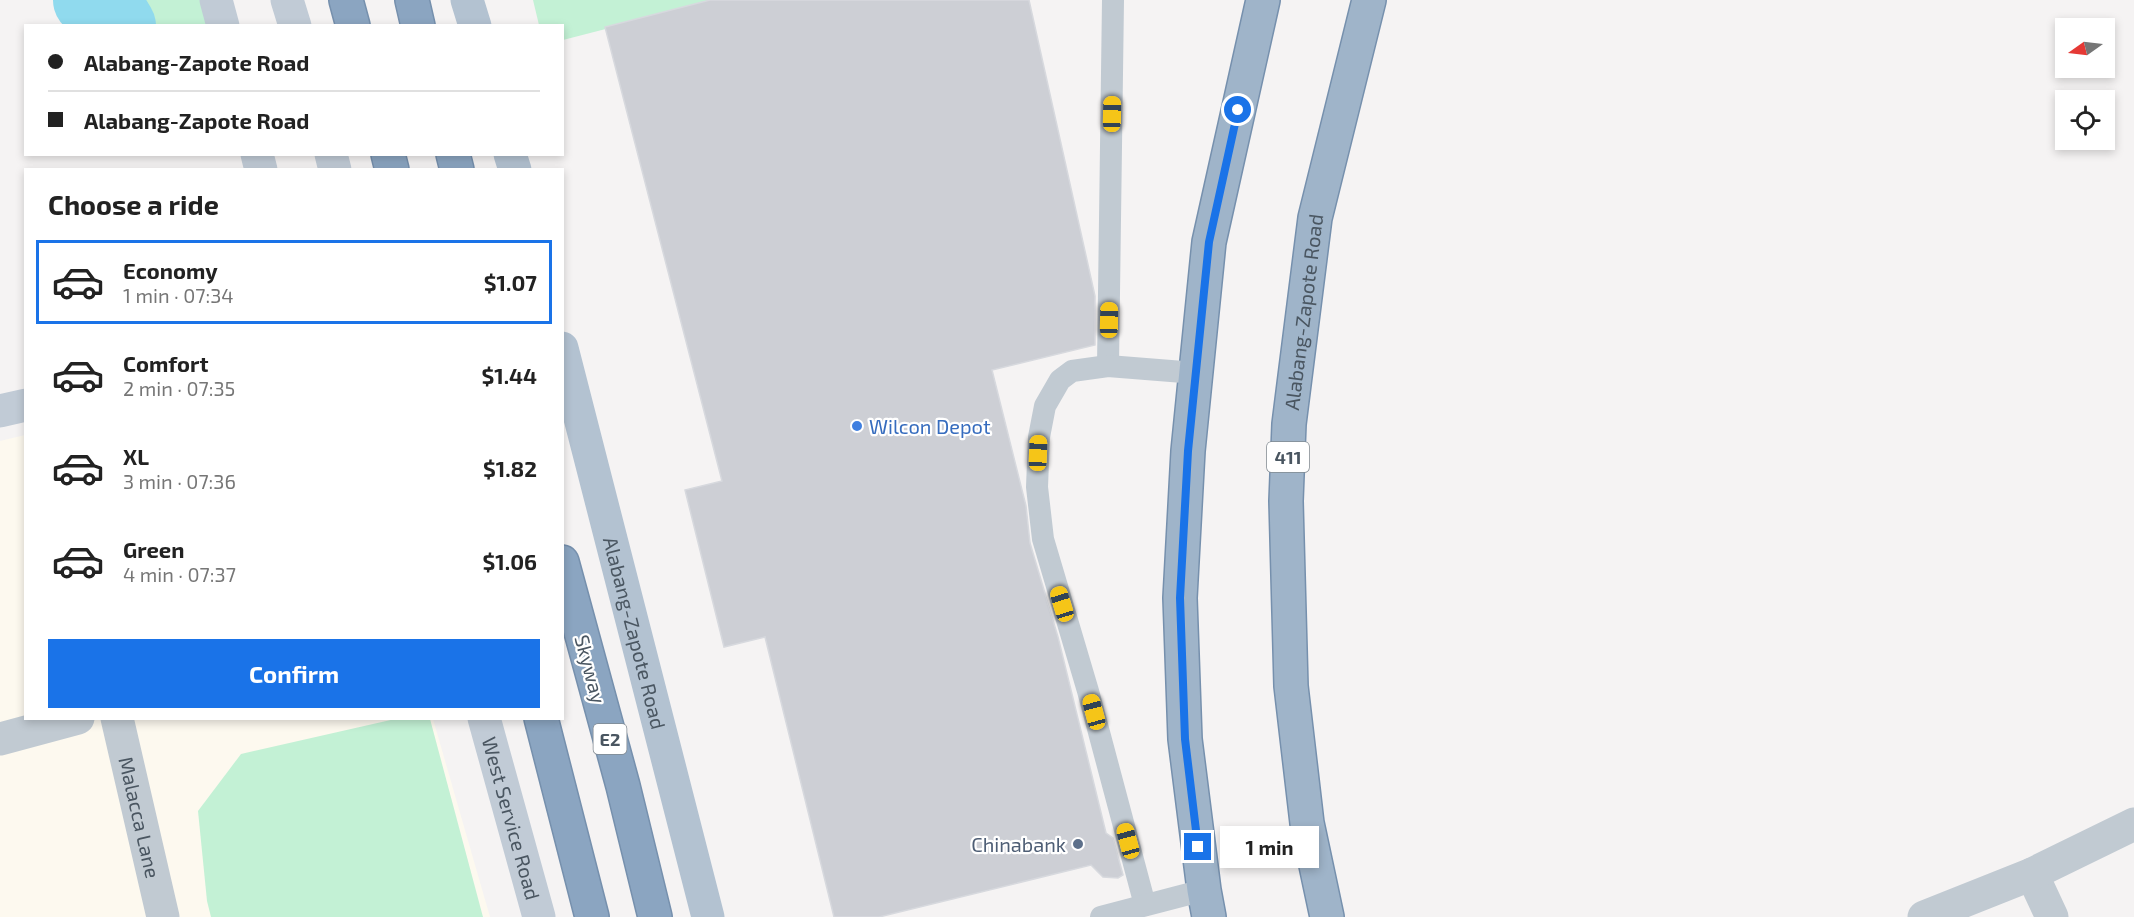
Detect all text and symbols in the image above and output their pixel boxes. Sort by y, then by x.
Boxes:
north arrow [2055,18,2115,78]
map controls [2055,18,2115,150]
text: Alabang-Zapote Road [84,49,309,75]
button: locate [2055,90,2115,150]
car [1103,96,1121,132]
route start [1224,96,1251,123]
text: Alabang-Zapote Road [84,107,309,133]
text: Choose a ride [48,188,219,220]
street label: Alabang-Zapote Road [1279,212,1327,412]
icon: car [51,255,105,309]
text: Economy [123,257,218,283]
text: $1.07 [484,269,537,295]
text: 1 min · 07:34 [123,283,234,307]
car [1100,302,1118,338]
icon: car [51,348,105,402]
text: Comfort [123,350,208,376]
text: $1.44 [481,362,537,388]
text: 2 min · 07:35 [123,376,235,400]
place label: Wilcon Depot [869,414,991,438]
marker: Wilcon Depot [850,419,864,433]
car [1028,435,1048,471]
icon: car [51,441,105,495]
road number: 411 [1267,442,1309,472]
text: XL [123,443,149,469]
text: $1.82 [483,455,537,481]
text: 3 min · 07:36 [123,469,236,493]
icon: car [51,534,105,588]
street label: Alabang-Zapote Road [599,534,671,731]
text: Green [123,536,185,562]
text: $1.06 [483,548,537,574]
text: 4 min · 07:37 [123,562,236,586]
car [1048,584,1076,624]
street label: Skyway [570,632,612,706]
button: Confirm [48,639,540,708]
car [1081,692,1107,732]
road number: E2 [594,724,626,754]
street label: West Service Road [478,734,546,902]
street label: Malacca Lane [114,754,166,880]
car [1115,821,1141,861]
callout: 1 min [1219,826,1318,868]
place label: Chinabank [971,832,1066,856]
route end [1184,833,1211,860]
text: 1 min [1245,835,1294,859]
marker: Chinabank [1071,837,1085,851]

